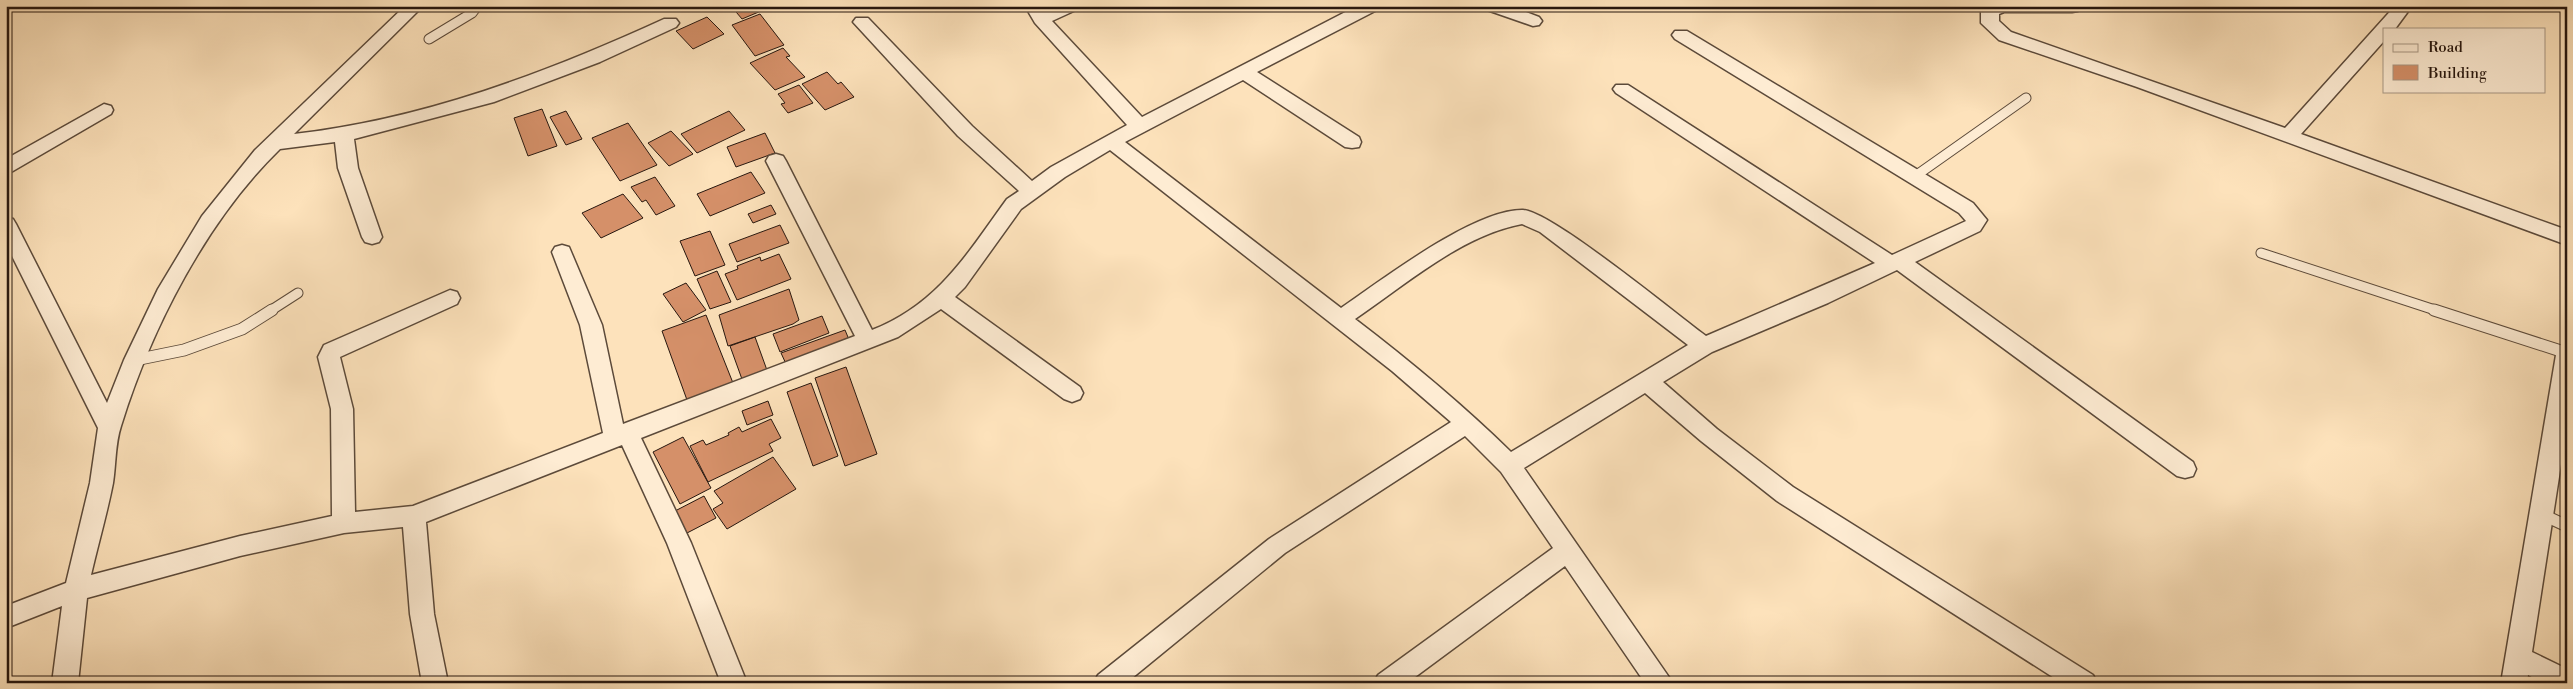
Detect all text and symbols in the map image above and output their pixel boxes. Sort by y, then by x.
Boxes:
legend [2383,28,2546,92]
text: Road [2428,38,2463,57]
text: Building [2427,64,2487,83]

